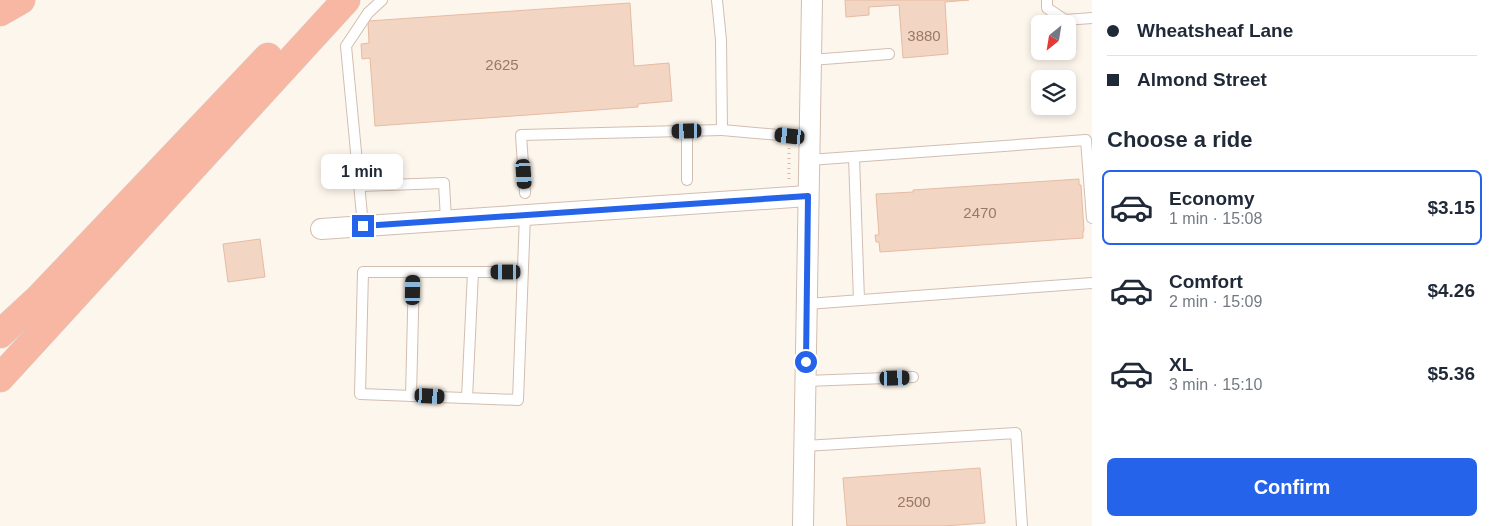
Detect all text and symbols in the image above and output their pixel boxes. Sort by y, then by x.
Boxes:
north arrow [1031,15,1076,60]
map controls [1031,15,1076,115]
text: Wheatsheaf Lane [1137,20,1293,41]
house number: 3880 [907,27,941,44]
house number: 2625 [485,56,519,73]
text: Almond Street [1137,69,1267,90]
button: layers [1031,70,1076,115]
car [671,123,702,139]
car [774,127,805,145]
text: Choose a ride [1107,127,1252,152]
callout: 1 min [322,154,404,188]
car [515,159,532,189]
text: 1 min [341,163,383,180]
icon: car [1109,185,1154,230]
text: Economy [1169,188,1255,209]
text: $3.15 [1427,197,1475,218]
house number: 2470 [963,204,997,221]
text: 1 min · 15:08 [1169,210,1262,227]
route end [352,215,374,237]
car [491,265,521,280]
icon: car [1109,268,1154,313]
text: Comfort [1169,271,1243,292]
car [405,275,420,305]
text: $4.26 [1427,280,1475,301]
text: 2 min · 15:09 [1169,293,1262,310]
route start [795,351,817,373]
icon: car [1109,351,1154,396]
text: XL [1169,354,1193,375]
text: $5.36 [1427,363,1475,384]
car [879,370,910,386]
text: 3 min · 15:10 [1169,376,1262,393]
car [414,388,445,404]
button: Confirm [1107,458,1477,516]
house number: 2500 [897,493,931,510]

